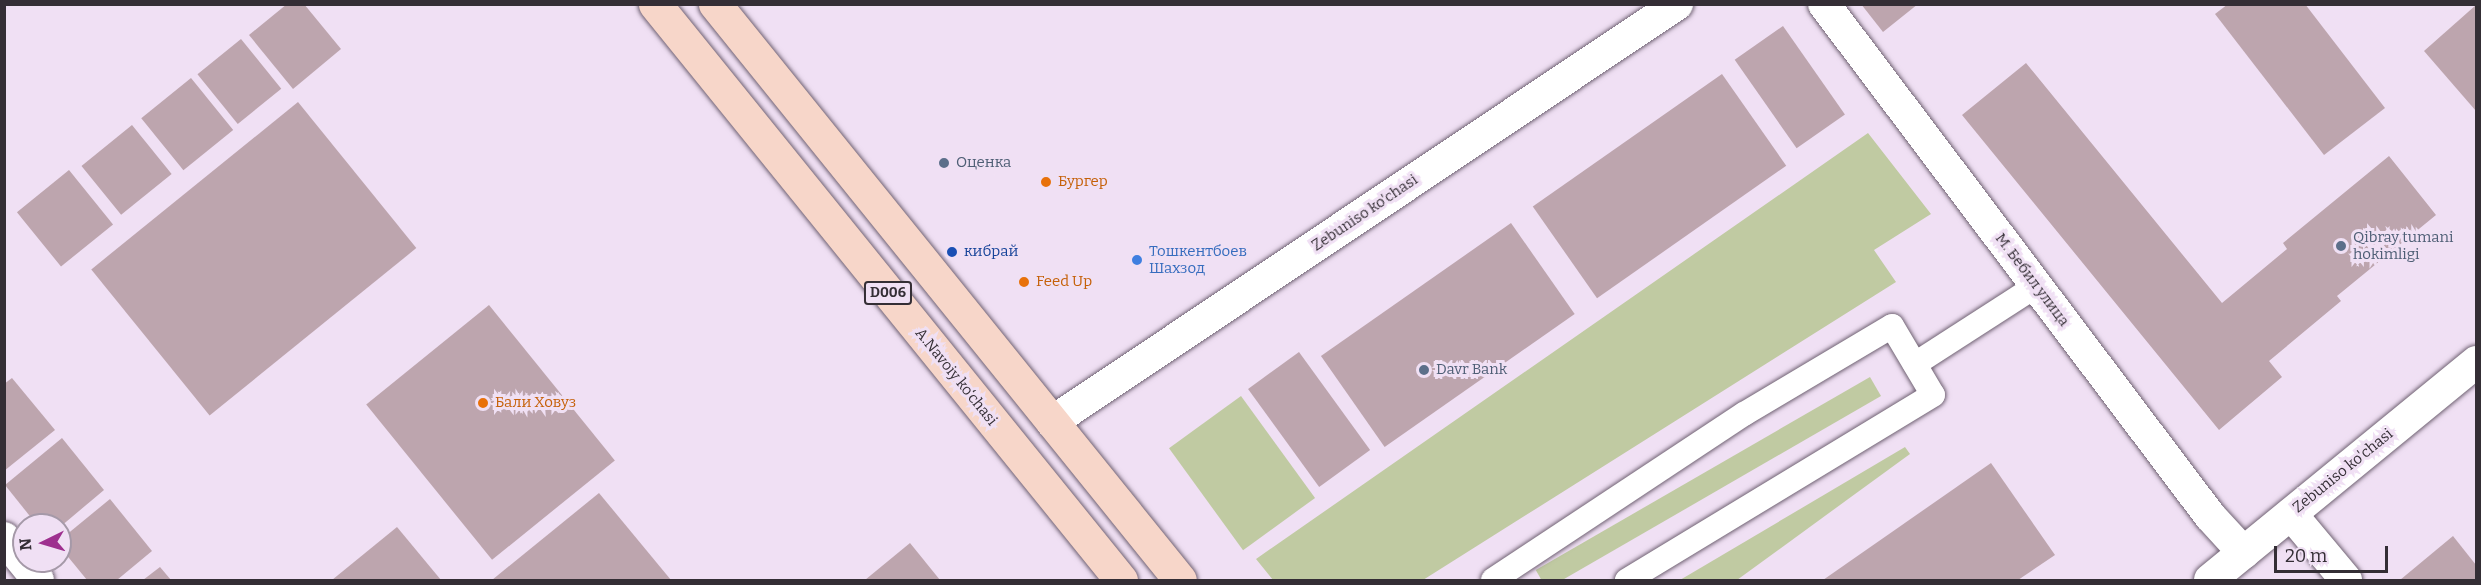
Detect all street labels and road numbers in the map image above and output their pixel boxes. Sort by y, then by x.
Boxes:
street label: Zebuniso ko'chasi [1309,171,1421,255]
street label: М. Бебил улица [1991,230,2073,330]
road number: D006 [862,282,914,304]
street label: A.Navoiy ko‘chasi [911,325,1001,429]
street label: Zebuniso ko'chasi [2289,425,2397,517]

